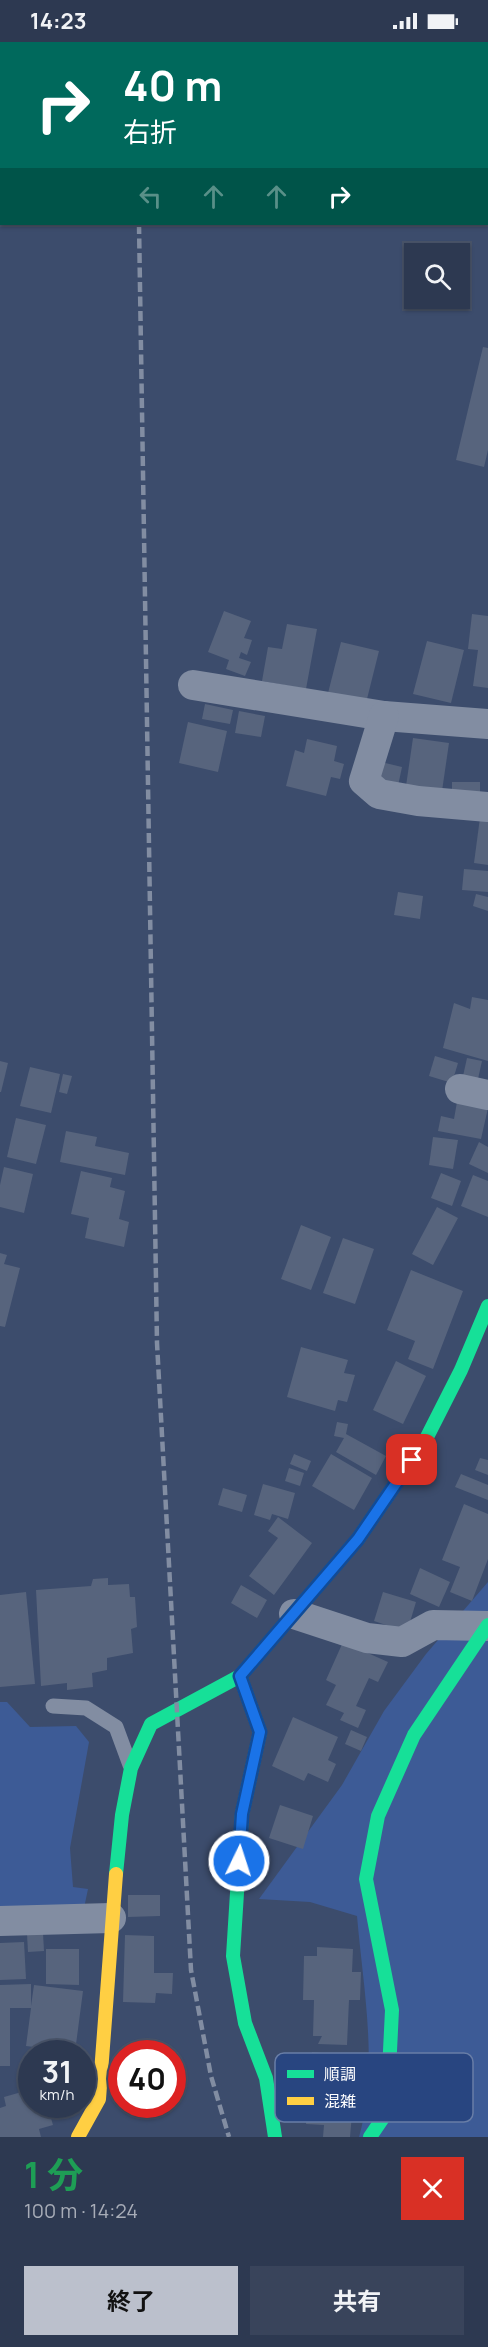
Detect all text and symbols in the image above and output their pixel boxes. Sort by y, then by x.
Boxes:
text: 14:23 [30,6,86,36]
text: 40 m [123,56,222,114]
icon: right [24,66,102,144]
text: 右折 [123,113,177,150]
icon: left [134,180,167,213]
icon: ahead [197,180,230,213]
icon: ahead [260,180,293,213]
icon: right [323,180,356,213]
map controls [404,243,470,309]
button: search [404,243,470,309]
pin [386,1434,437,1485]
icon: arrive [395,1443,428,1476]
position arrow [207,1829,271,1893]
speed limit sign: 40 [108,2040,186,2118]
text: 31 [42,2051,72,2092]
legend [275,2053,473,2122]
text: 順調 [324,2063,356,2085]
text: km/h [40,2084,74,2105]
text: 混雑 [324,2090,356,2112]
text: 1 分 [24,2150,83,2199]
button: close [401,2157,464,2220]
text: 100 m · 14:24 [24,2197,138,2224]
button: 終了 [24,2266,238,2335]
button: 共有 [250,2266,464,2335]

